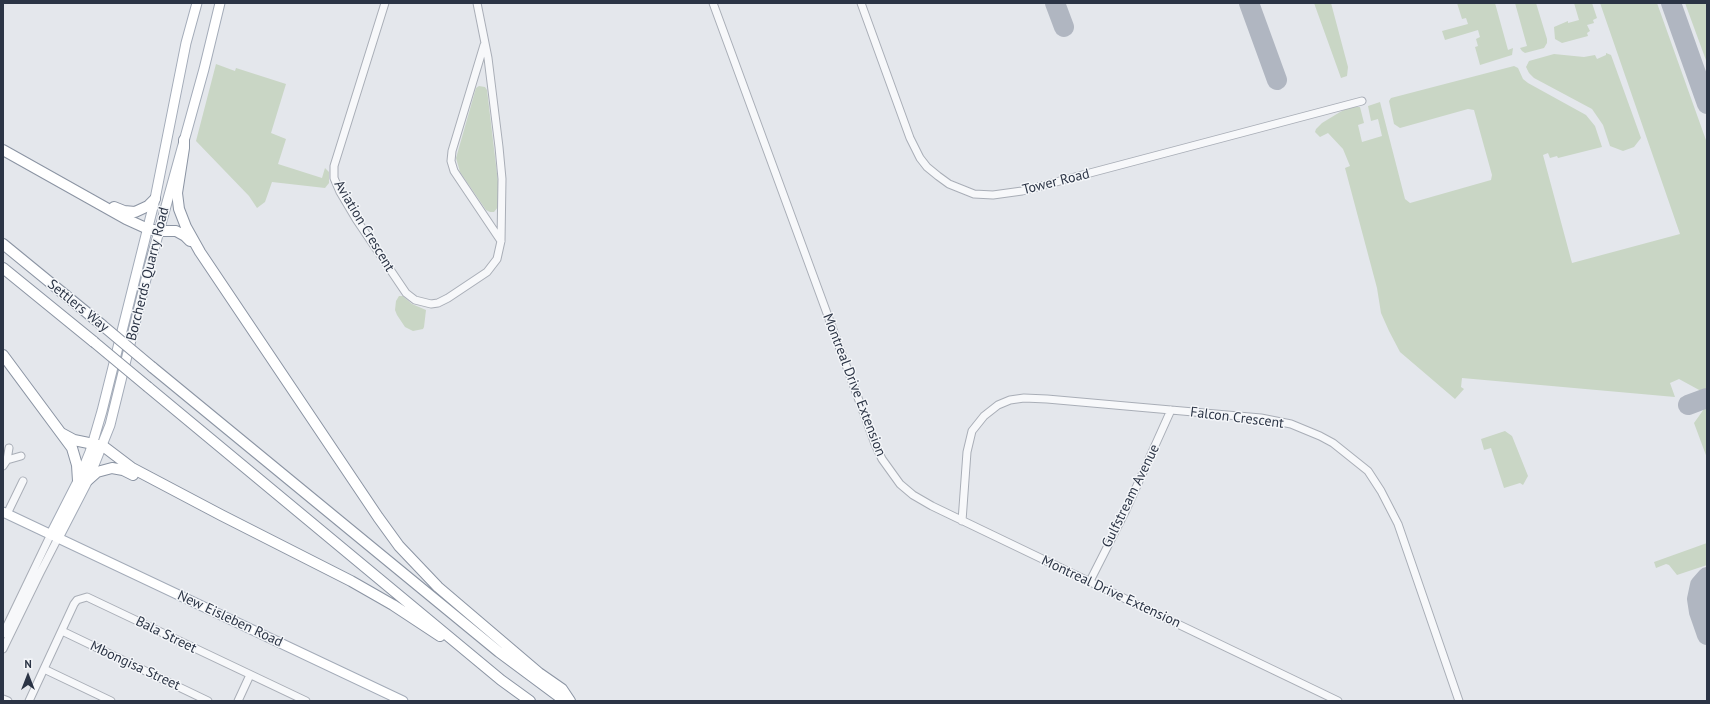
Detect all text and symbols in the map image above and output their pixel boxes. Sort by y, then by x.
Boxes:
street label: Tower Road [1021,166,1091,198]
street label: Aviation Crescent [330,177,398,275]
street label: Borcherds Quarry Road [123,206,173,342]
street label: Settlers Way [44,276,112,336]
street label: Montreal Drive Extension [819,311,889,459]
street label: Falcon Crescent [1189,404,1285,432]
street label: Gulfstream Avenue [1099,442,1163,550]
street label: Montreal Drive Extension [1039,552,1183,632]
street label: New Eisleben Road [175,587,285,651]
street label: Bala Street [133,613,199,657]
street label: Mbongisa Street [87,638,183,694]
north arrow [8,656,48,696]
text: N [24,657,32,671]

